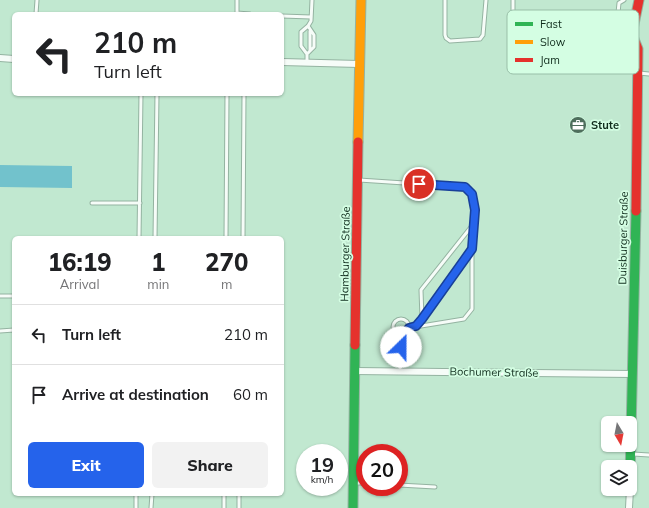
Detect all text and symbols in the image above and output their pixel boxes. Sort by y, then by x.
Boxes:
legend [507,10,639,74]
text: Fast [540,17,562,31]
text: 210 m [94,25,177,60]
icon: left [28,28,80,80]
text: Slow [540,35,566,49]
text: Jam [540,53,560,67]
text: Turn left [94,60,162,83]
office icon: Stute [568,115,588,135]
place label: Stute [591,118,619,132]
pin [402,167,436,201]
icon: arrive [408,173,430,195]
street label: Duisburger Straße [615,191,631,285]
street label: Hamburger Straße [337,206,353,302]
text: 16:19 [48,247,112,277]
text: 1 [151,247,166,277]
text: 270 [205,247,248,277]
text: Arrival [60,276,100,292]
text: min [147,276,169,292]
text: m [221,276,232,292]
icon: left [28,324,50,346]
text: Turn left [62,325,121,344]
text: 210 m [224,325,268,344]
position arrow [380,326,422,368]
street label: Bochumer Straße [450,364,538,380]
icon: arrive [28,384,50,406]
text: Arrive at destination [62,385,209,404]
text: 60 m [233,385,268,404]
north arrow [601,416,637,452]
map controls [601,416,637,496]
button: Exit [28,442,144,488]
button: Share [152,442,268,488]
speed limit sign: 20 [356,444,408,496]
text: 19 [310,452,334,477]
button: layers [601,460,637,496]
text: km/h [311,473,333,486]

